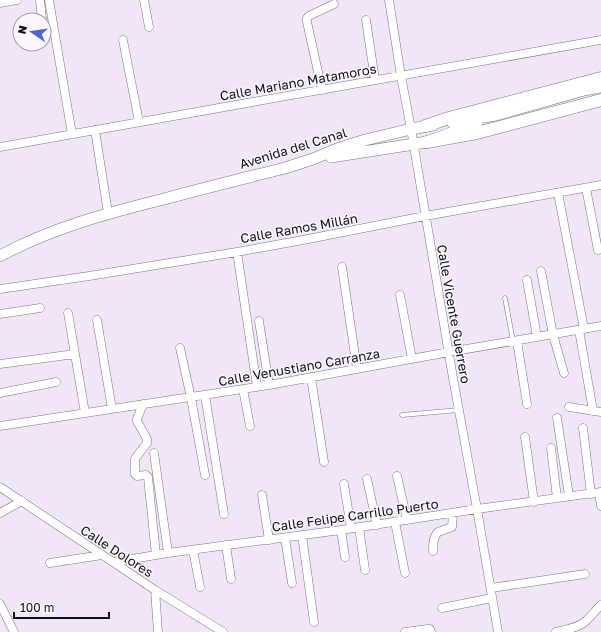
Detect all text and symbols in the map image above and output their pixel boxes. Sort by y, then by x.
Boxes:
north arrow [12,12,52,52]
text: N [14,24,29,35]
street label: Calle Mariano Matamoros [219,60,378,104]
street label: Avenida del Canal [237,124,349,172]
street label: Calle Ramos Millán [239,210,359,246]
street label: Calle Vicente Guerrero [434,243,474,385]
street label: Calle Venustiano Carranza [217,345,381,389]
street label: Calle Felipe Carrillo Puerto [271,495,440,535]
street label: Calle Dolores [78,522,156,580]
scale bar [14,594,109,620]
text: 100 m [20,600,54,615]

